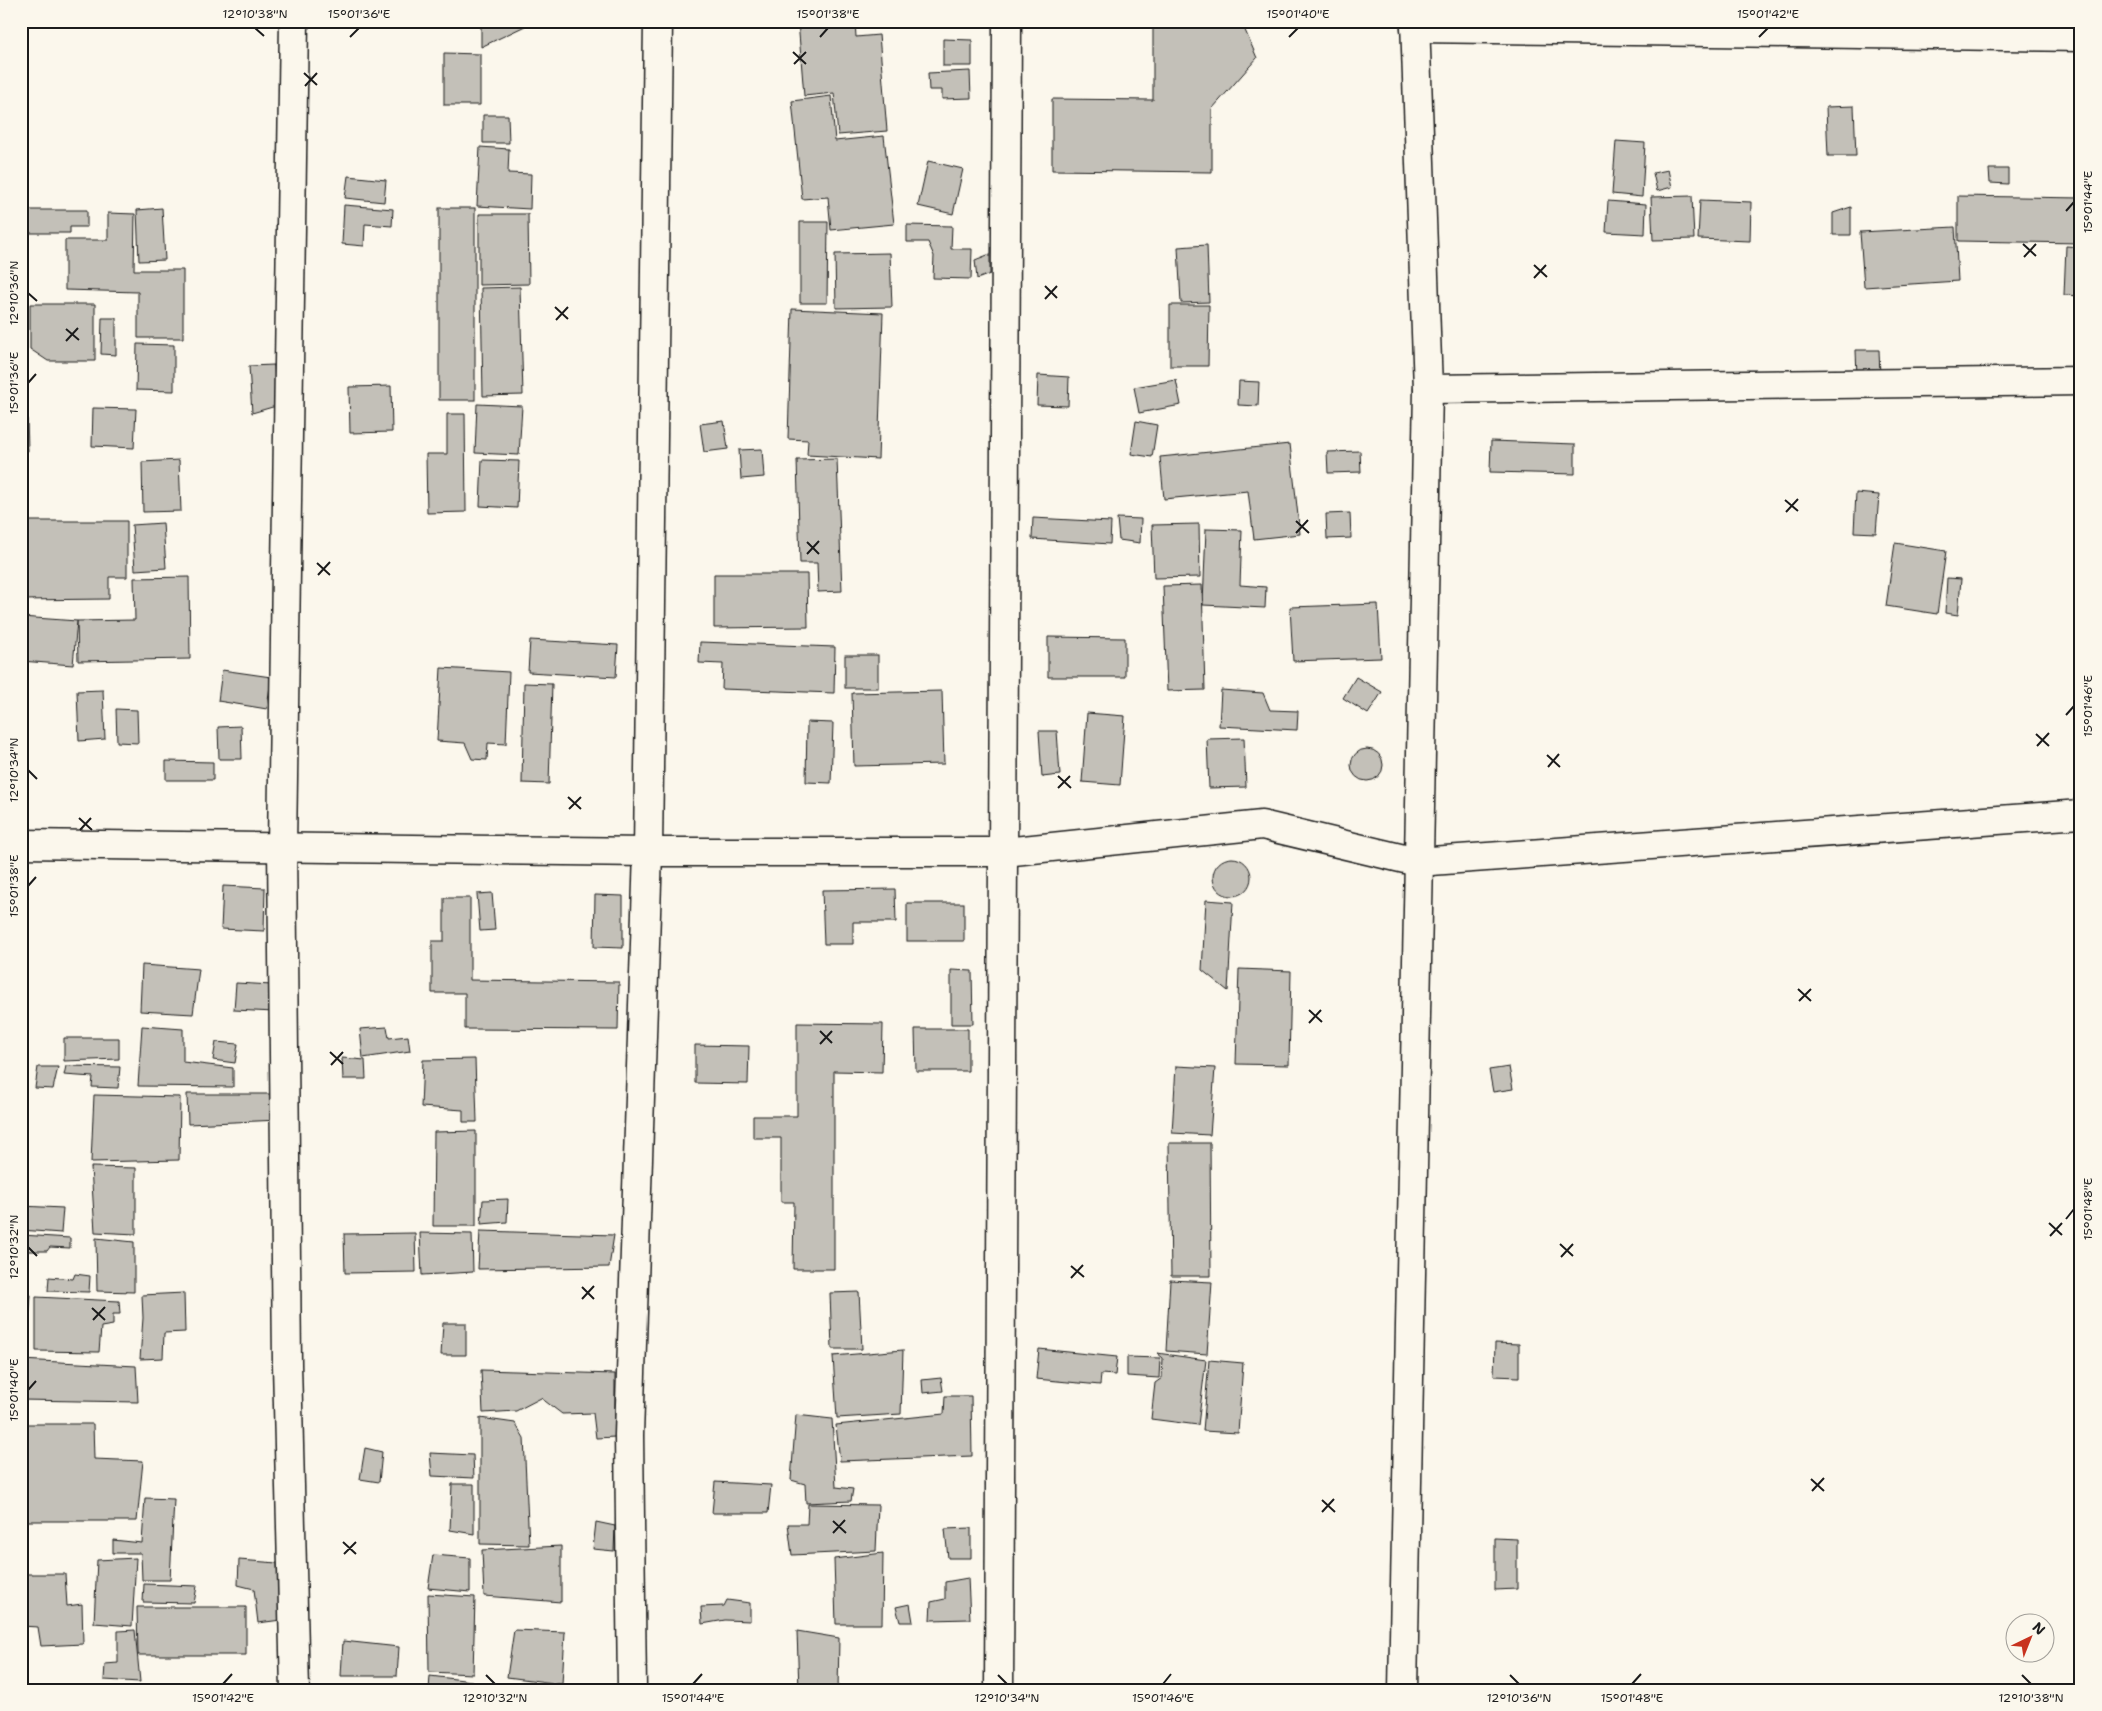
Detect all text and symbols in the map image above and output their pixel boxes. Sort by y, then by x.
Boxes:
text: 12°10'38"N [222,6,288,22]
text: 15°01'36"E [328,6,390,22]
text: 15°01'38"E [797,6,859,22]
text: 15°01'40"E [1266,6,1330,22]
text: 15°01'42"E [1737,6,1799,22]
text: 15°01'44"E [2080,171,2096,233]
text: 12°10'36"N [6,261,22,325]
text: 15°01'36"E [6,352,22,414]
text: 15°01'46"E [2080,675,2096,737]
text: 12°10'34"N [6,737,22,803]
text: 15°01'38"E [6,855,22,917]
text: 15°01'48"E [2080,1178,2096,1240]
text: 12°10'32"N [6,1215,22,1279]
text: 15°01'40"E [6,1358,22,1422]
north arrow [2004,1614,2054,1664]
text: N [2029,1618,2049,1639]
text: 15°01'42"E [192,1690,254,1706]
text: 12°10'32"N [463,1690,527,1706]
text: 15°01'44"E [662,1690,724,1706]
text: 12°10'34"N [974,1690,1040,1706]
text: 15°01'46"E [1132,1690,1194,1706]
text: 12°10'36"N [1487,1690,1551,1706]
text: 15°01'48"E [1601,1690,1663,1706]
text: 12°10'38"N [1998,1690,2064,1706]

